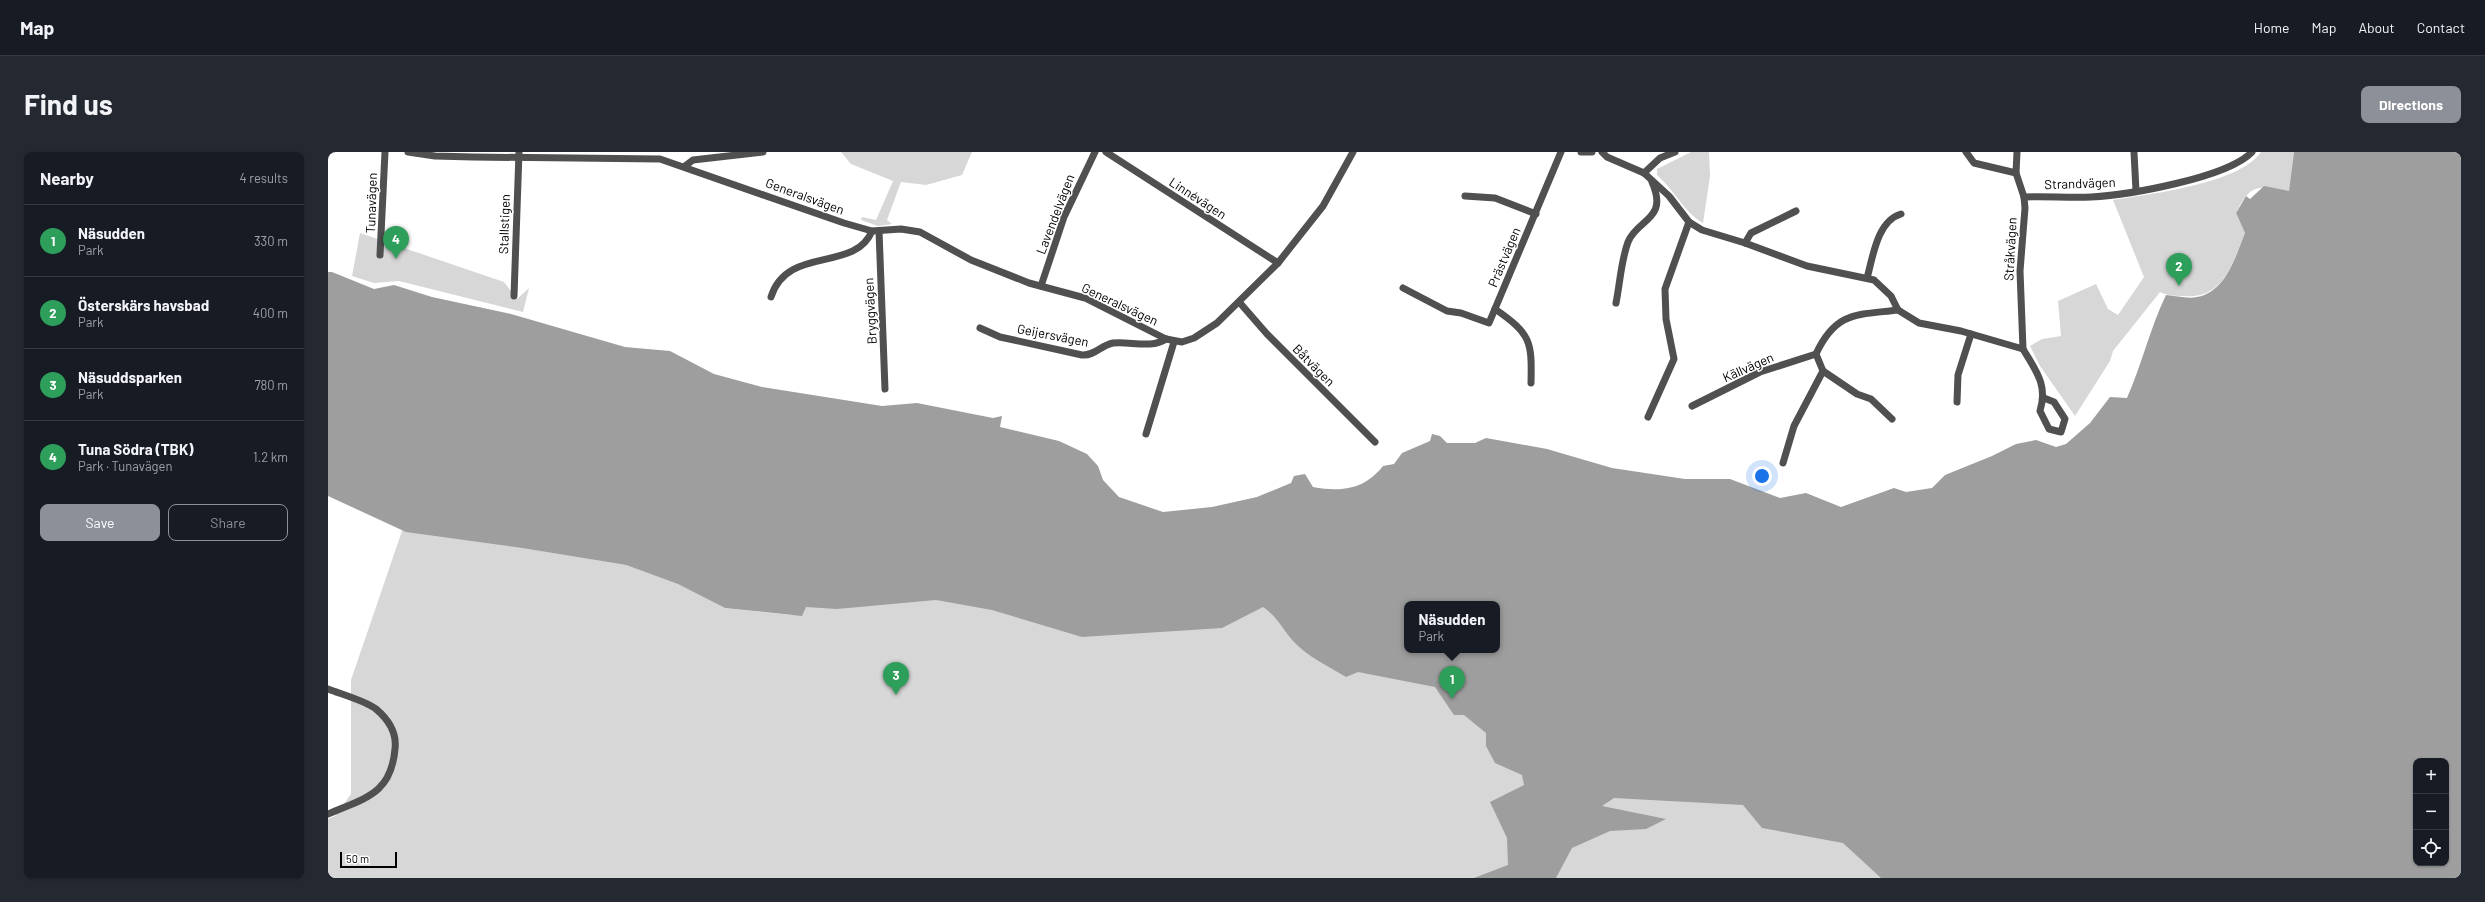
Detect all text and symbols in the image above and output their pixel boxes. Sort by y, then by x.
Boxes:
text: Map [20,16,54,39]
text: Home [2254,19,2290,36]
text: Map [2312,19,2336,36]
text: About [2358,19,2395,36]
text: Contact [2417,19,2465,36]
button: Directions [2361,86,2461,123]
text: Find us [24,87,113,121]
text: Nearby [40,168,94,188]
text: 4 results [240,170,288,186]
street label: Tunavägen [362,172,380,234]
street label: Lavendelvägen [1032,172,1078,256]
street label: Generalsvägen [764,174,846,218]
street label: Linnévägen [1166,174,1230,222]
street label: Strandvägen [2044,174,2116,192]
street label: Stallstigen [495,194,513,254]
street label: Stråkvägen [2000,217,2020,281]
text: Näsudden [78,224,145,242]
street label: Prästvägen [1484,225,1524,289]
pin: 4 [383,226,409,259]
text: 1 [51,233,55,249]
text: 330 m [254,233,288,249]
text: Park [78,242,104,258]
pin: 2 [2166,253,2192,286]
street label: Bryggvägen [860,277,880,345]
street label: Generalsvägen [1079,279,1161,329]
text: Österskärs havsbad [78,296,209,314]
text: 2 [49,305,57,321]
text: 400 m [253,305,288,321]
text: Park [78,314,104,330]
street label: Geijersvägen [1016,320,1090,350]
street label: Båtvägen [1290,341,1338,389]
street label: Källvägen [1720,349,1776,385]
text: Näsuddsparken [78,368,182,386]
text: 3 [49,377,57,393]
text: 780 m [254,377,288,393]
text: Park [78,386,104,402]
text: Tuna Södra (TBK) [78,440,193,458]
text: 4 [49,449,57,465]
text: 1.2 km [253,449,288,465]
text: Park · Tunavägen [78,458,172,474]
your location [1752,466,1772,486]
button: Save [40,504,160,541]
button: Share [168,504,288,541]
popup [1404,601,1500,653]
text: Näsudden [1419,610,1485,628]
text: Park [1419,628,1444,644]
pin: 3 [883,662,909,695]
pin: 1 [1439,666,1465,699]
map controls [2413,758,2449,866]
button: + [2413,758,2449,794]
button: − [2413,794,2449,830]
button: locate [2413,830,2449,866]
scale bar [340,850,397,869]
text: 50 m [346,852,369,865]

